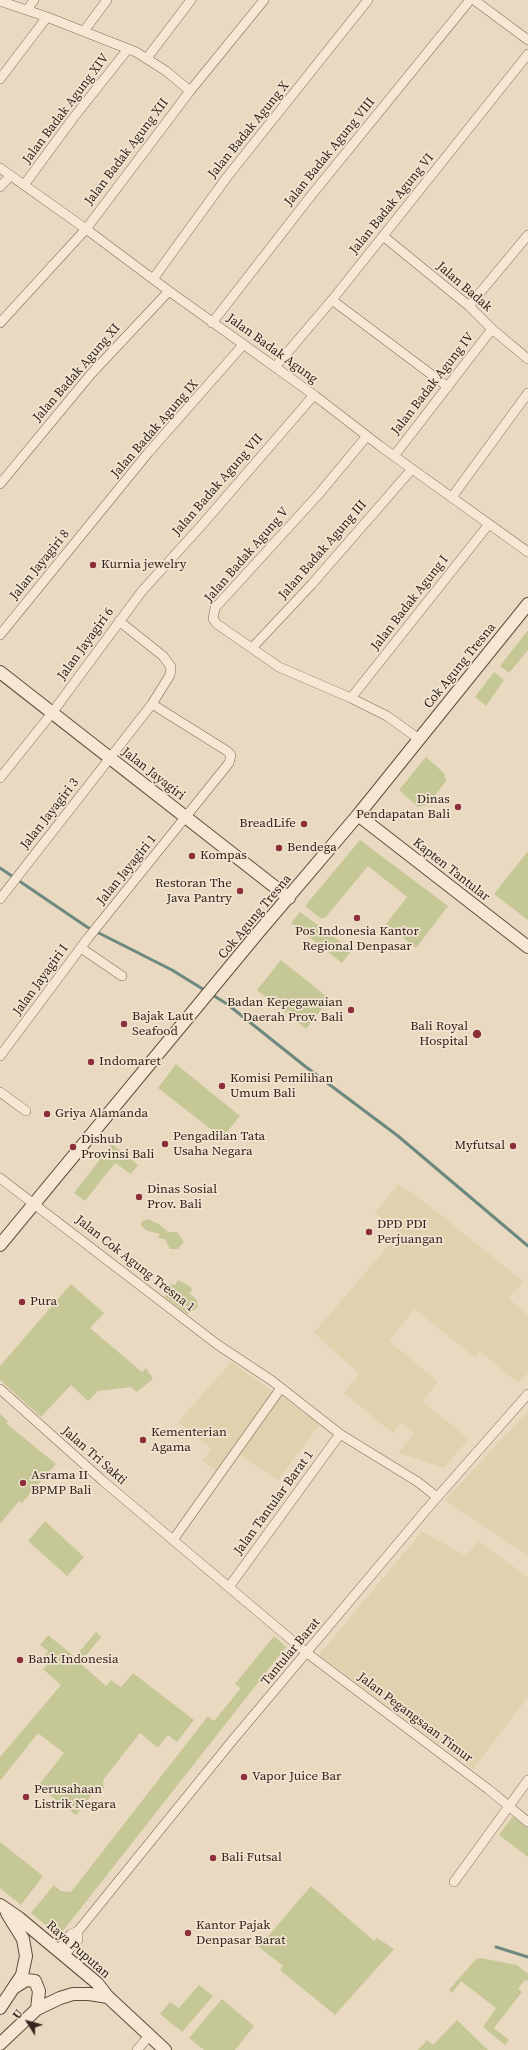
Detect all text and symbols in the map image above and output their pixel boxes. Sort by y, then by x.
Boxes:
street label: Jalan Badak Agung XIV [20,51,112,167]
street label: Jalan Badak Agung X [205,78,293,182]
street label: Jalan Badak Agung XII [82,95,172,209]
street label: Jalan Badak Agung VIII [281,95,379,209]
street label: Jalan Badak Agung VI [347,150,437,258]
street label: Jalan Badak [433,259,495,315]
street label: Jalan Badak Agung [223,311,321,387]
street label: Jalan Badak Agung XI [30,321,124,425]
street label: Jalan Badak Agung IV [388,330,478,438]
street label: Jalan Badak Agung IX [108,377,202,481]
street label: Jalan Badak Agung VII [169,431,267,539]
street label: Jalan Badak Agung III [276,497,370,603]
street label: Jalan Badak Agung V [202,504,292,606]
street label: Jalan Jayagiri 8 [7,527,73,603]
street label: Jalan Badak Agung I [368,552,452,654]
place label: Kurnia jewelry [101,557,186,573]
marker: Kurnia jewelry [88,560,98,570]
street label: Jalan Jayagiri 6 [54,605,118,683]
street label: Cok Agung Tresna [421,620,499,712]
street label: Jalan Jayagiri [118,744,188,804]
street label: Jalan Jayagiri 3 [17,775,83,853]
place label: Dinas Pendapatan Bali [356,792,450,823]
marker: Dinas Pendapatan Bali [453,802,463,812]
place label: BreadLife [239,816,296,832]
marker: BreadLife [299,819,309,829]
street label: Jalan Jayagiri 1 [94,832,160,908]
street label: Kapten Tantular [409,835,493,905]
place label: Bendega [287,840,337,856]
marker: Bendega [274,843,284,853]
place label: Kompas [200,848,247,864]
marker: Kompas [187,851,197,861]
street label: Cok Agung Tresna [215,872,295,962]
place label: Restoran The Java Pantry [155,876,232,907]
marker: Restoran The Java Pantry [235,886,245,896]
marker: Pos Indonesia Kantor Regional Denpasar [352,913,362,923]
place label: Pos Indonesia Kantor Regional Denpasar [295,924,419,955]
street label: Jalan Jayagiri I [10,941,72,1019]
place label: Badan Kepegawaian Daerah Prov. Bali [227,995,343,1026]
marker: Badan Kepegawaian Daerah Prov. Bali [346,1005,356,1015]
place label: Bajak Laut Seafood [132,1009,193,1040]
marker: Bajak Laut Seafood [119,1019,129,1029]
place label: Bali Royal Hospital [410,1019,468,1050]
marker: Bali Royal Hospital [471,1028,483,1040]
place label: Indomaret [99,1054,161,1070]
marker: Indomaret [86,1057,96,1067]
place label: Komisi Pemilihan Umum Bali [230,1071,333,1102]
marker: Komisi Pemilihan Umum Bali [217,1081,227,1091]
place label: Griya Alamanda [55,1106,148,1122]
marker: Griya Alamanda [42,1109,52,1119]
place label: Pengadilan Tata Usaha Negara [173,1129,265,1160]
place label: Dishub Provinsi Bali [81,1132,154,1163]
place label: Myfutsal [455,1138,505,1154]
marker: Pengadilan Tata Usaha Negara [160,1139,170,1149]
marker: Myfutsal [508,1141,518,1151]
marker: Dishub Provinsi Bali [68,1142,78,1152]
place label: Dinas Sosial Prov. Bali [147,1182,217,1213]
marker: Dinas Sosial Prov. Bali [134,1192,144,1202]
street label: Jalan Cok Agung Tresna 1 [72,1212,198,1316]
place label: DPD PDI Perjuangan [377,1217,443,1248]
marker: DPD PDI Perjuangan [364,1227,374,1237]
place label: Pura [30,1294,57,1310]
marker: Pura [17,1297,27,1307]
street label: Jalan Tri Sakti [58,1424,130,1488]
place label: Kementerian Agama [151,1425,227,1456]
marker: Kementerian Agama [138,1435,148,1445]
street label: Jalan Tantular Barat 1 [231,1448,317,1558]
place label: Asrama II BPMP Bali [31,1468,91,1499]
marker: Asrama II BPMP Bali [18,1478,28,1488]
street label: Tantular Barat [258,1615,324,1689]
place label: Bank Indonesia [28,1652,119,1668]
marker: Bank Indonesia [15,1655,25,1665]
street label: Jalan Pegangsaan Timur [354,1670,476,1766]
place label: Vapor Juice Bar [252,1769,341,1785]
marker: Vapor Juice Bar [239,1772,249,1782]
place label: Perusahaan Listrik Negara [34,1782,116,1813]
marker: Perusahaan Listrik Negara [21,1792,31,1802]
place label: Bali Futsal [221,1850,282,1866]
marker: Bali Futsal [208,1853,218,1863]
street label: Raya Puputan [43,1918,113,1982]
place label: Kantor Pajak Denpasar Barat [196,1918,285,1949]
marker: Kantor Pajak Denpasar Barat [183,1928,193,1938]
north arrow [8,2002,48,2042]
text: U [10,2007,26,2022]

